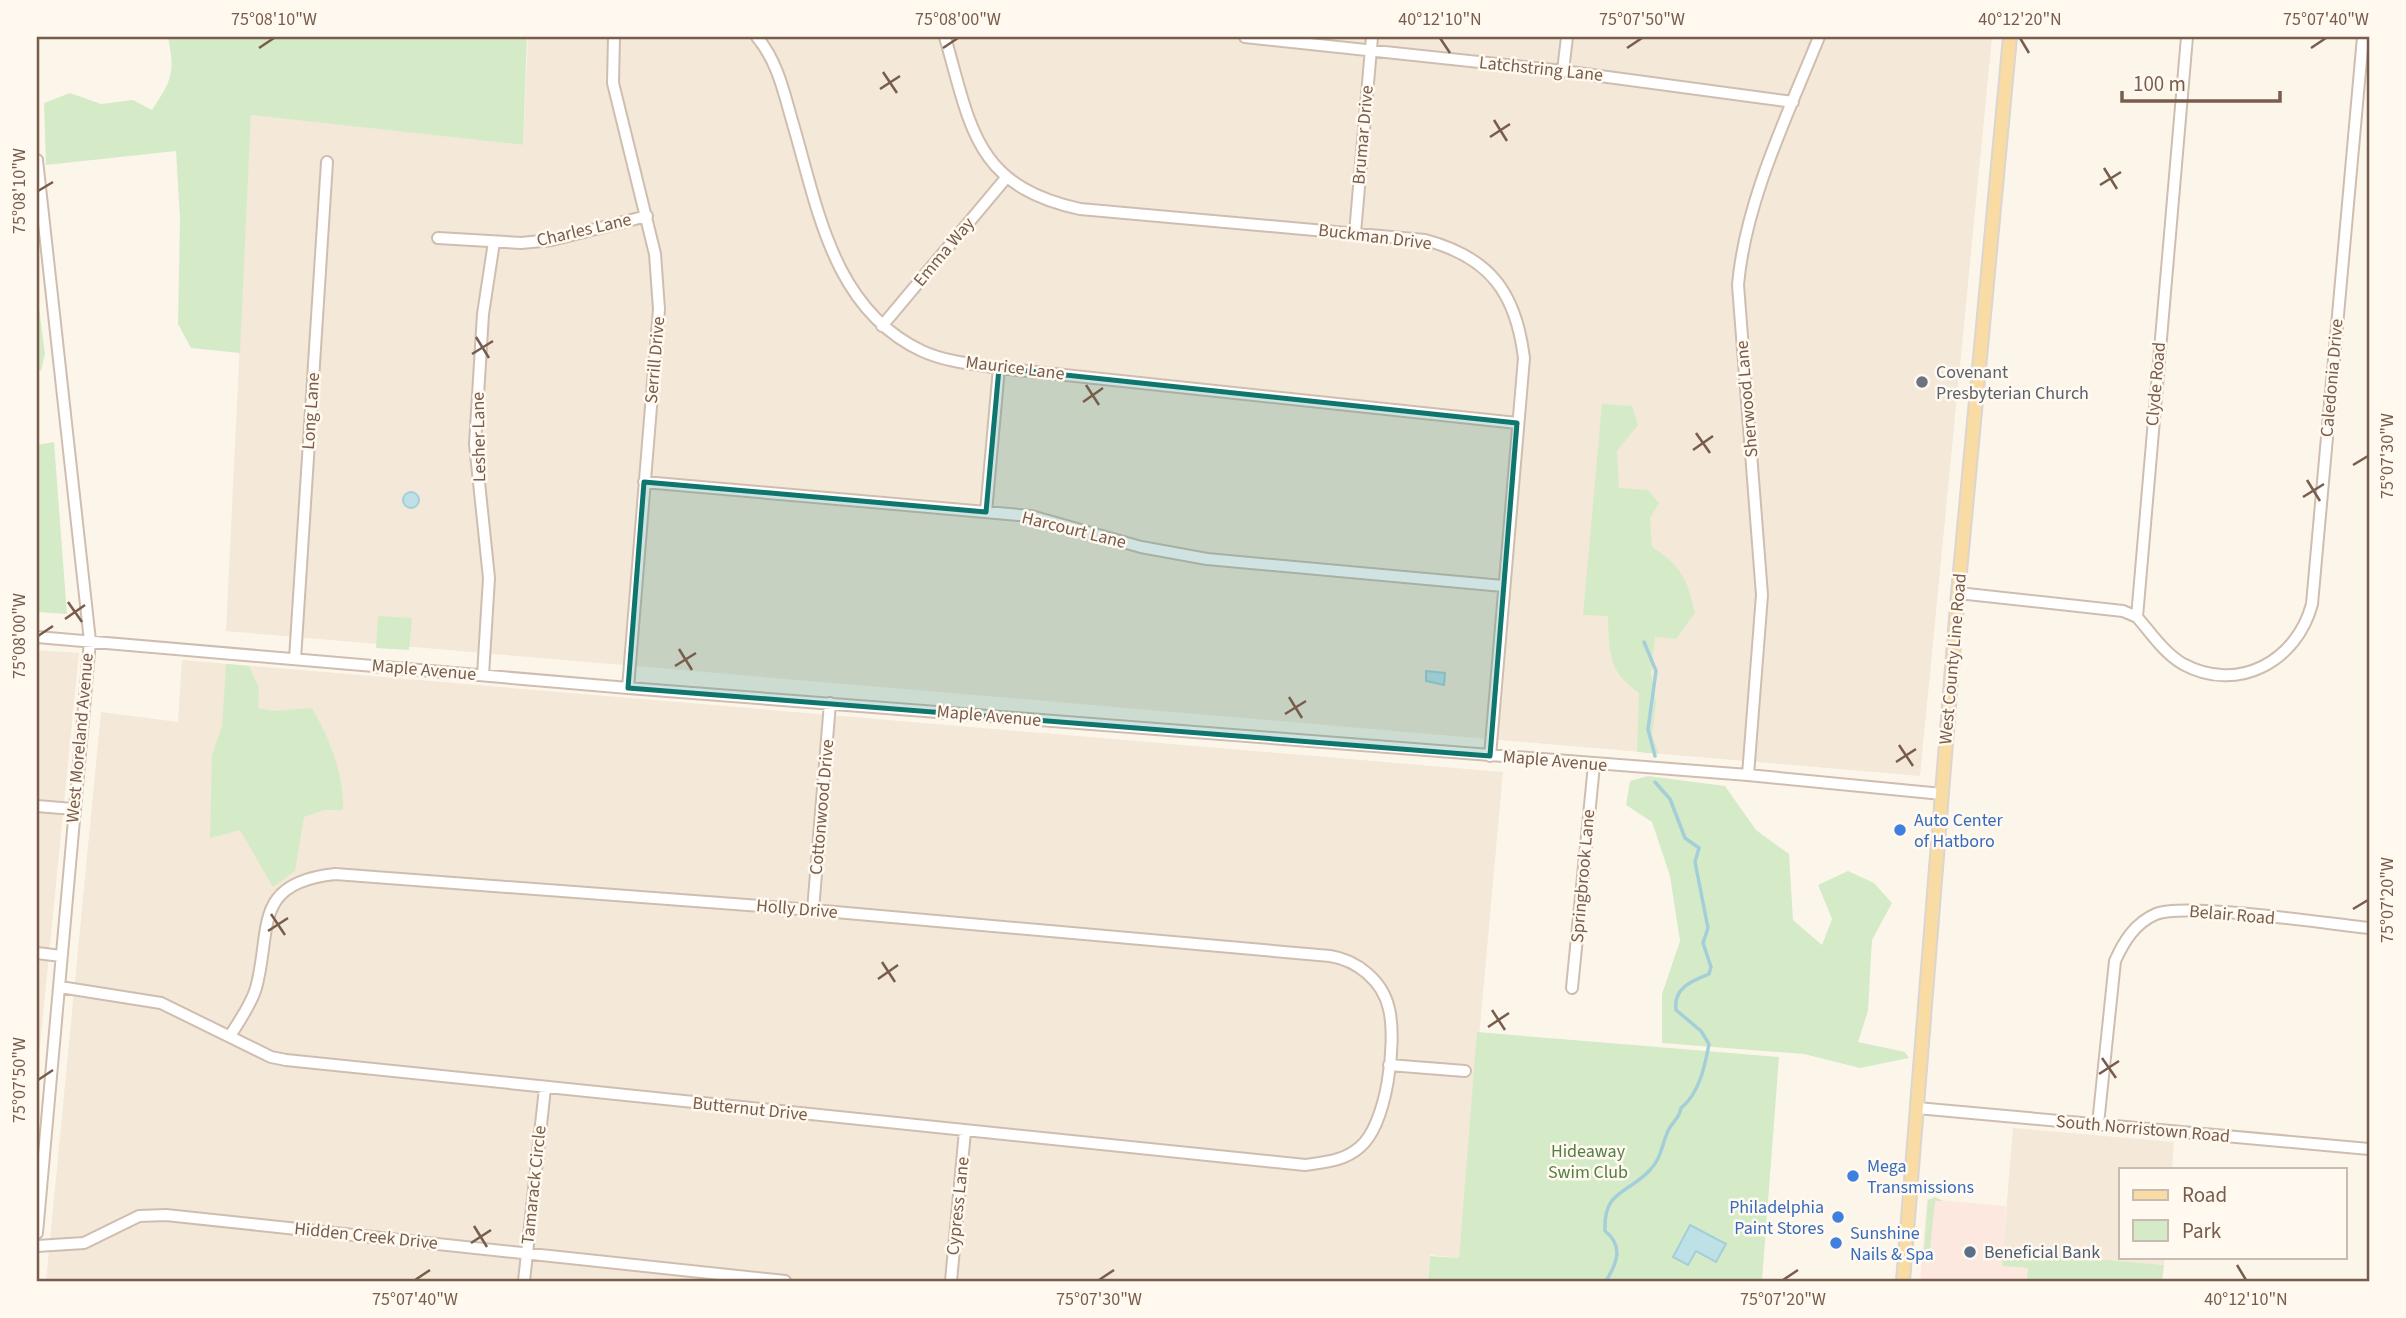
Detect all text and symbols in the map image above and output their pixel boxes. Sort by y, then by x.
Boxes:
text: 75°08'10"W [231,7,317,32]
text: 75°08'00"W [915,7,1001,32]
text: 40°12'10"N [1398,7,1482,32]
text: 75°07'50"W [1599,7,1685,32]
text: 40°12'20"N [1978,7,2062,32]
text: 75°07'40"W [2283,7,2369,32]
street label: Latchstring Lane [1478,50,1604,88]
scale bar [2122,60,2280,104]
text: 100 m [2133,69,2186,99]
street label: Brumar Drive [1346,84,1380,186]
text: 75°08'10"W [7,148,32,234]
street label: Charles Lane [534,207,634,253]
street label: Emma Way [908,212,981,292]
street label: Buckman Drive [1317,218,1433,256]
street label: Serrill Drive [639,315,671,405]
street label: Caledonia Drive [2314,318,2350,438]
street label: Sherwood Lane [1729,339,1765,459]
street label: Clyde Road [2140,341,2172,427]
street label: Maurice Lane [964,350,1066,386]
place label: Covenant Presbyterian Church [1936,360,2089,406]
street label: Long Lane [296,371,326,450]
marker: Covenant Presbyterian Church [1914,374,1930,390]
street label: Lesher Lane [466,392,492,482]
text: 75°07'30"W [2375,413,2400,499]
street label: Harcourt Lane [1019,505,1129,555]
street label: West County Line Road [1933,572,1973,746]
text: 75°08'00"W [7,593,32,679]
street label: West Moreland Avenue [60,652,100,824]
street label: Maple Avenue [371,653,477,687]
street label: Maple Avenue [936,699,1042,733]
street label: Cottonwood Drive [804,738,840,876]
street label: Maple Avenue [1502,744,1608,778]
street label: Springbrook Lane [1565,808,1601,944]
place label: Auto Center of Hatboro [1914,808,2003,854]
marker: Auto Center of Hatboro [1892,822,1908,838]
text: 75°07'20"W [2375,857,2400,943]
street label: Holly Drive [755,893,839,925]
street label: Belair Road [2188,899,2276,931]
text: 75°07'50"W [7,1037,32,1123]
street label: Butternut Drive [691,1091,809,1127]
street label: South Norristown Road [2055,1109,2231,1149]
street label: Tamarack Circle [515,1124,553,1246]
park label: Hideaway Swim Club [1548,1139,1628,1185]
place label: Mega Transmissions [1867,1154,1974,1200]
street label: Cypress Lane [940,1156,976,1256]
marker: Mega Transmissions [1845,1168,1861,1184]
legend [2119,1168,2346,1258]
text: Road [2182,1180,2227,1210]
place label: Philadelphia Paint Stores [1729,1195,1824,1241]
marker: Philadelphia Paint Stores [1830,1209,1846,1225]
street label: Hidden Creek Drive [293,1216,439,1256]
text: Park [2182,1216,2222,1246]
place label: Sunshine Nails & Spa [1850,1221,1934,1267]
marker: Sunshine Nails & Spa [1828,1235,1844,1251]
place label: Beneficial Bank [1984,1240,2100,1265]
marker: Beneficial Bank [1962,1244,1978,1260]
text: 75°07'40"W [372,1287,458,1312]
text: 75°07'30"W [1056,1287,1142,1312]
text: 75°07'20"W [1740,1287,1826,1312]
text: 40°12'10"N [2204,1287,2288,1312]

